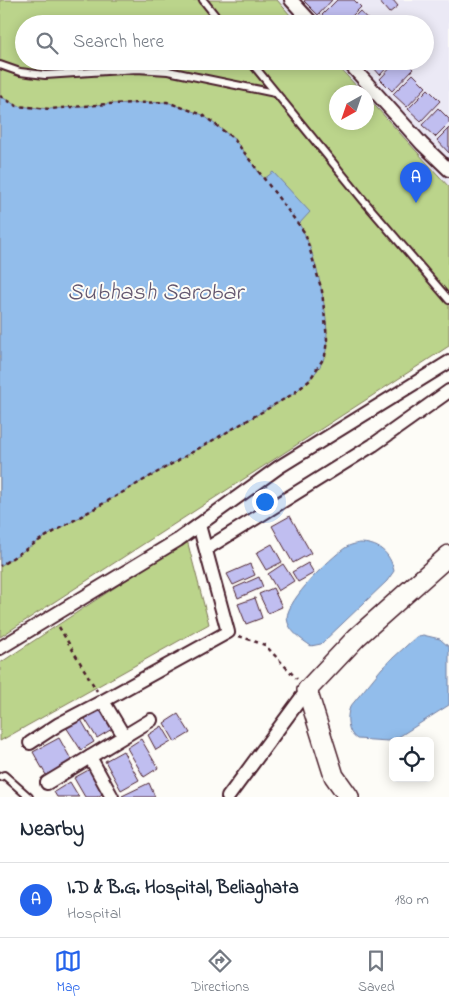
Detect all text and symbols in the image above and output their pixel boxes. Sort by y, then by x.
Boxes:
search box [15,15,434,70]
icon: search [33,29,61,57]
text: Search here [73,29,164,56]
north arrow [329,85,374,130]
pin: A [400,162,432,203]
water label: Subhash Sarobar [67,276,245,311]
your location [252,489,278,515]
map controls [389,737,434,782]
button: locate [389,737,434,782]
text: Nearby [20,815,84,845]
text: I.D & B.G. Hospital, Beliaghata [67,875,299,902]
text: A [31,888,41,912]
text: 180 m [395,888,429,912]
text: Hospital [67,902,121,926]
tab: Map [54,947,82,998]
tab: Directions [191,947,249,998]
tab: Saved [358,947,395,998]

